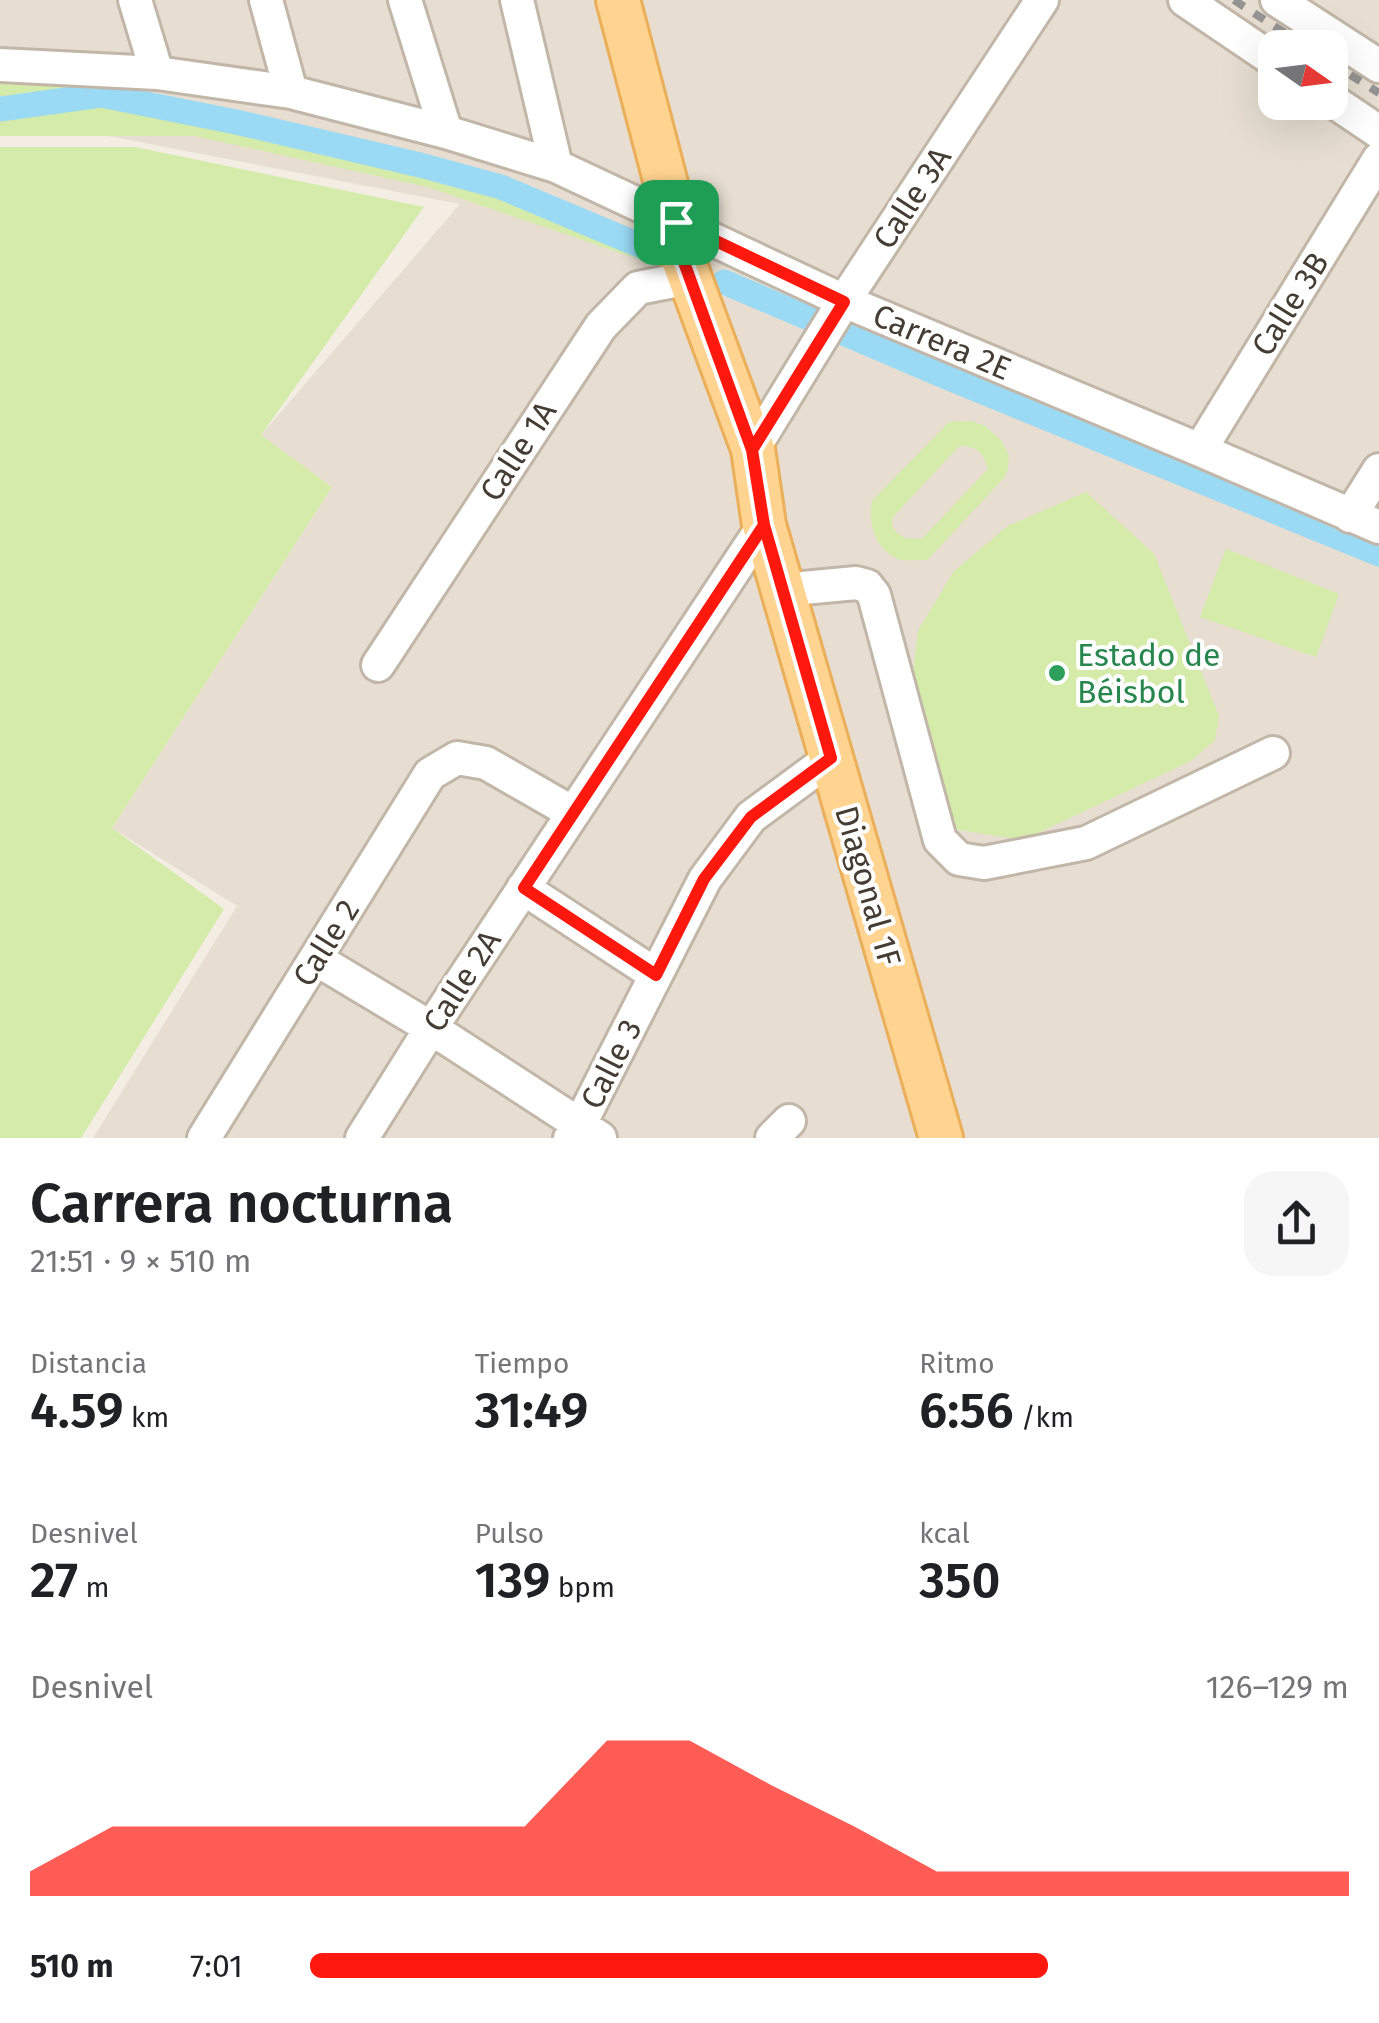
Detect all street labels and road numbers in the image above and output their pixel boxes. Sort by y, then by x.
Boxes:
street label: Calle 3A [865,140,959,256]
street label: Calle 3B [1244,245,1336,363]
street label: Carrera 2E [867,296,1017,388]
street label: Calle 1A [472,393,565,508]
street label: Diagonal 1F [827,802,909,970]
street label: Calle 2 [285,893,367,993]
street label: Calle 2A [415,923,509,1039]
street label: Calle 3 [572,1013,650,1115]

